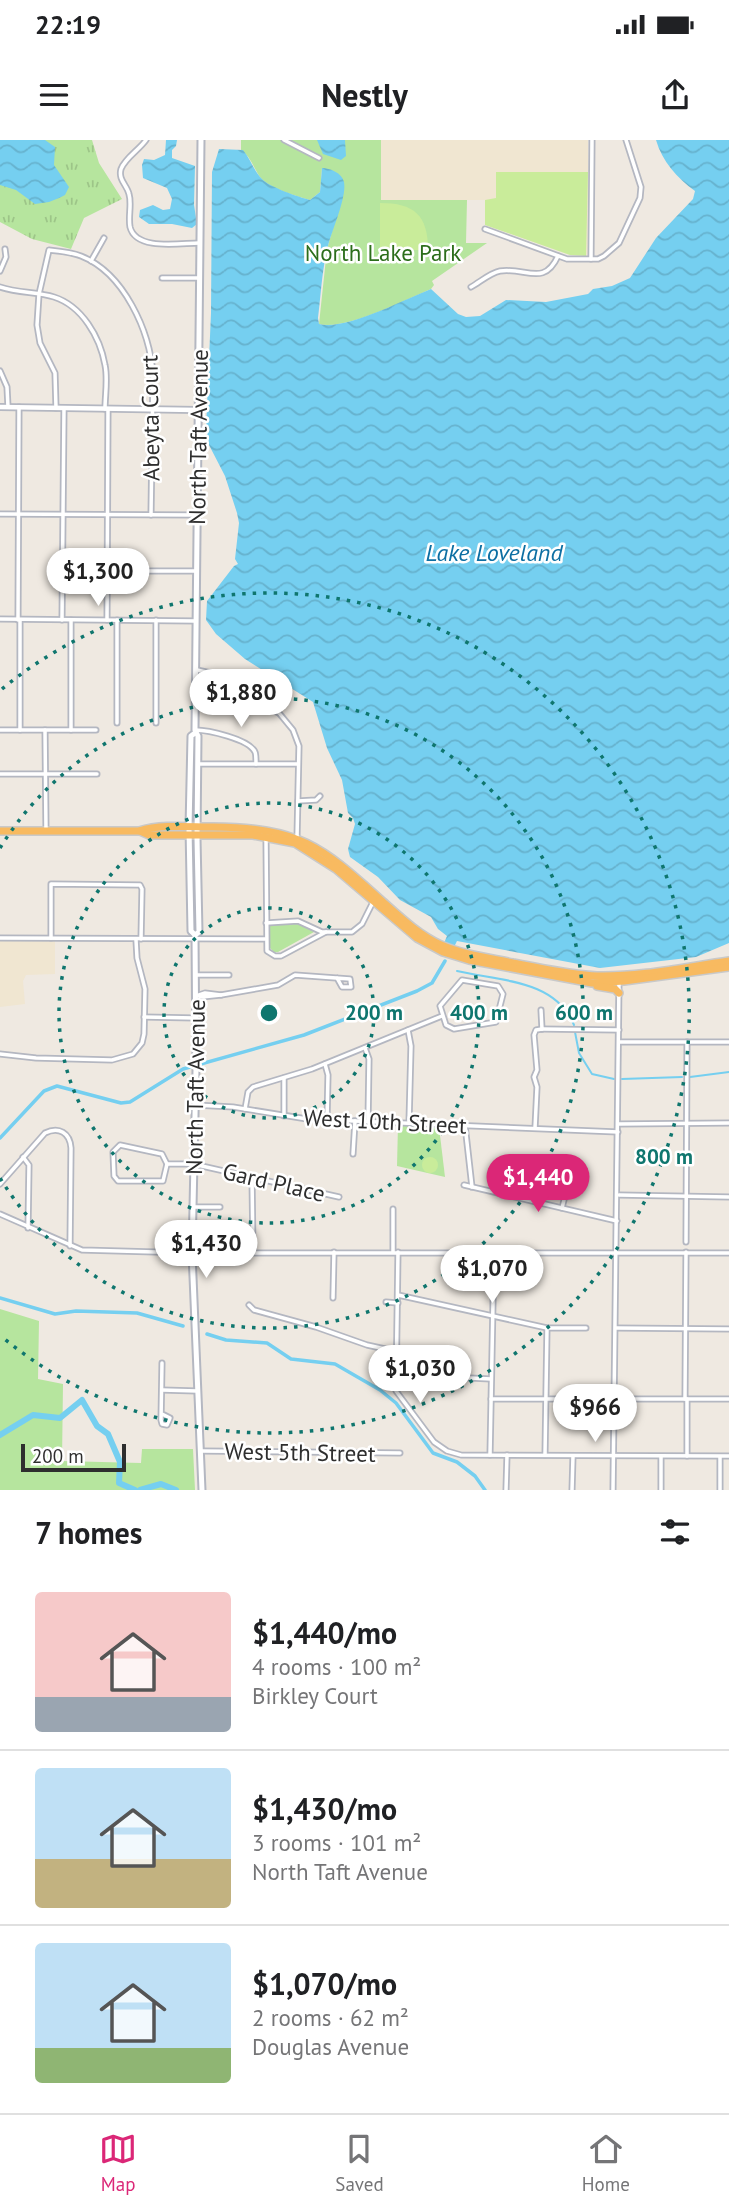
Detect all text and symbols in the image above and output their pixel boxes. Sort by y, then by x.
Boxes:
text: 22:19 [35,8,101,41]
text: Nestly [321,74,408,116]
icon: menu [35,76,73,114]
icon: share [656,76,694,114]
park label: North Lake Park [305,238,461,267]
street label: North Taft Avenue [182,349,214,525]
street label: Abeyta Court [134,354,166,481]
water label: Lake Loveland [425,537,563,568]
pin: $1,300 [41,548,155,608]
text: $1,300 [62,556,134,585]
pin: $1,880 [184,670,298,729]
text: $1,880 [205,677,277,706]
street label: North Taft Avenue [179,999,211,1175]
text: 200 m [345,999,403,1026]
text: 400 m [450,999,508,1026]
text: 600 m [555,999,613,1026]
centre of rings [257,1001,281,1025]
street label: West 10th Street [302,1102,468,1140]
text: 800 m [635,1143,693,1170]
pin: $1,440 [481,1154,595,1214]
street label: Gard Place [220,1156,328,1208]
text: $1,440 [502,1162,574,1191]
pin: $1,430 [149,1220,263,1280]
text: $1,430 [170,1228,242,1257]
pin: $1,070 [435,1246,549,1305]
text: $1,070 [456,1253,528,1282]
pin: $1,030 [363,1346,477,1405]
text: $1,030 [384,1353,456,1382]
pin: $966 [554,1384,636,1444]
text: $966 [569,1392,621,1421]
street label: West 5th Street [224,1436,376,1468]
scale bar [21,1441,126,1473]
text: 200 m [32,1444,84,1468]
text: 7 homes [35,1513,143,1552]
icon: filters [656,1513,694,1551]
text: $1,440/mo [252,1613,397,1652]
icon: home [91,1620,175,1704]
text: 4 rooms · 100 m² [252,1652,421,1681]
text: Birkley Court [252,1681,378,1710]
text: $1,430/mo [252,1789,397,1828]
icon: home [91,1796,175,1880]
text: 3 rooms · 101 m² [252,1828,421,1857]
text: North Taft Avenue [252,1857,428,1886]
text: $1,070/mo [252,1964,397,2003]
icon: home [91,1971,175,2055]
text: 2 rooms · 62 m² [252,2003,409,2032]
text: Douglas Avenue [252,2032,409,2061]
tab: Map [99,2130,137,2196]
tab: Saved [335,2130,384,2196]
tab: Home [582,2130,630,2196]

